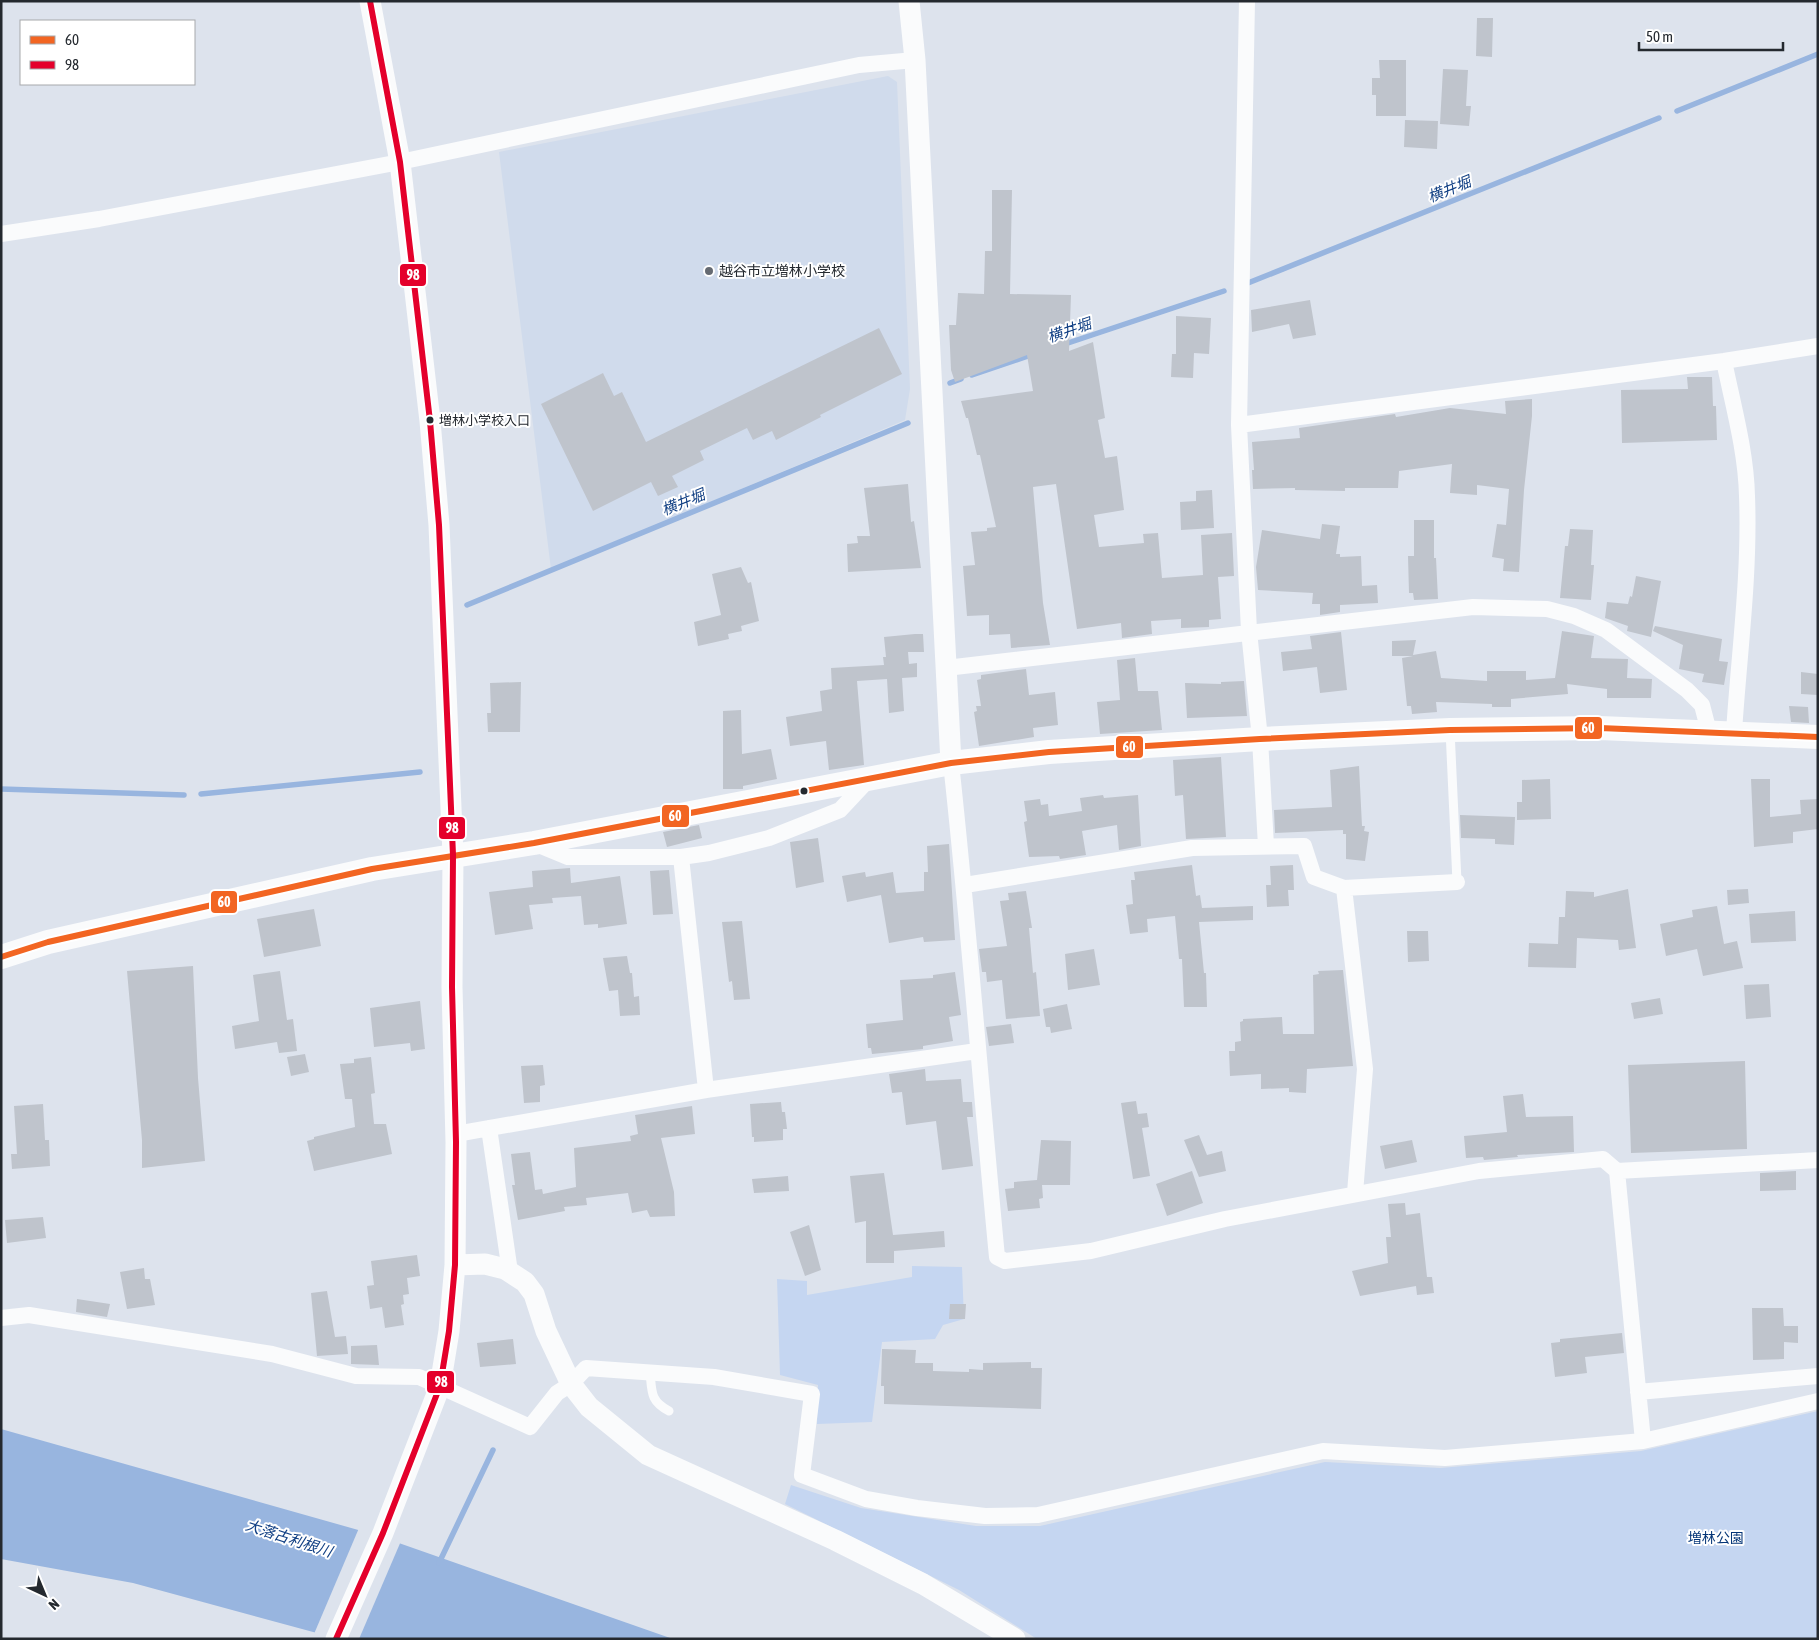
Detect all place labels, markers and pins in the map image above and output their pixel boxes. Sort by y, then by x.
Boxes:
place label: 越谷市立増林小学校 [719,263,845,279]
marker: 越谷市立増林小学校 [703,265,715,277]
place label: 増林小学校入口 [439,413,530,428]
marker: 増林小学校入口 [425,415,435,425]
unlabelled marker [799,786,809,796]

